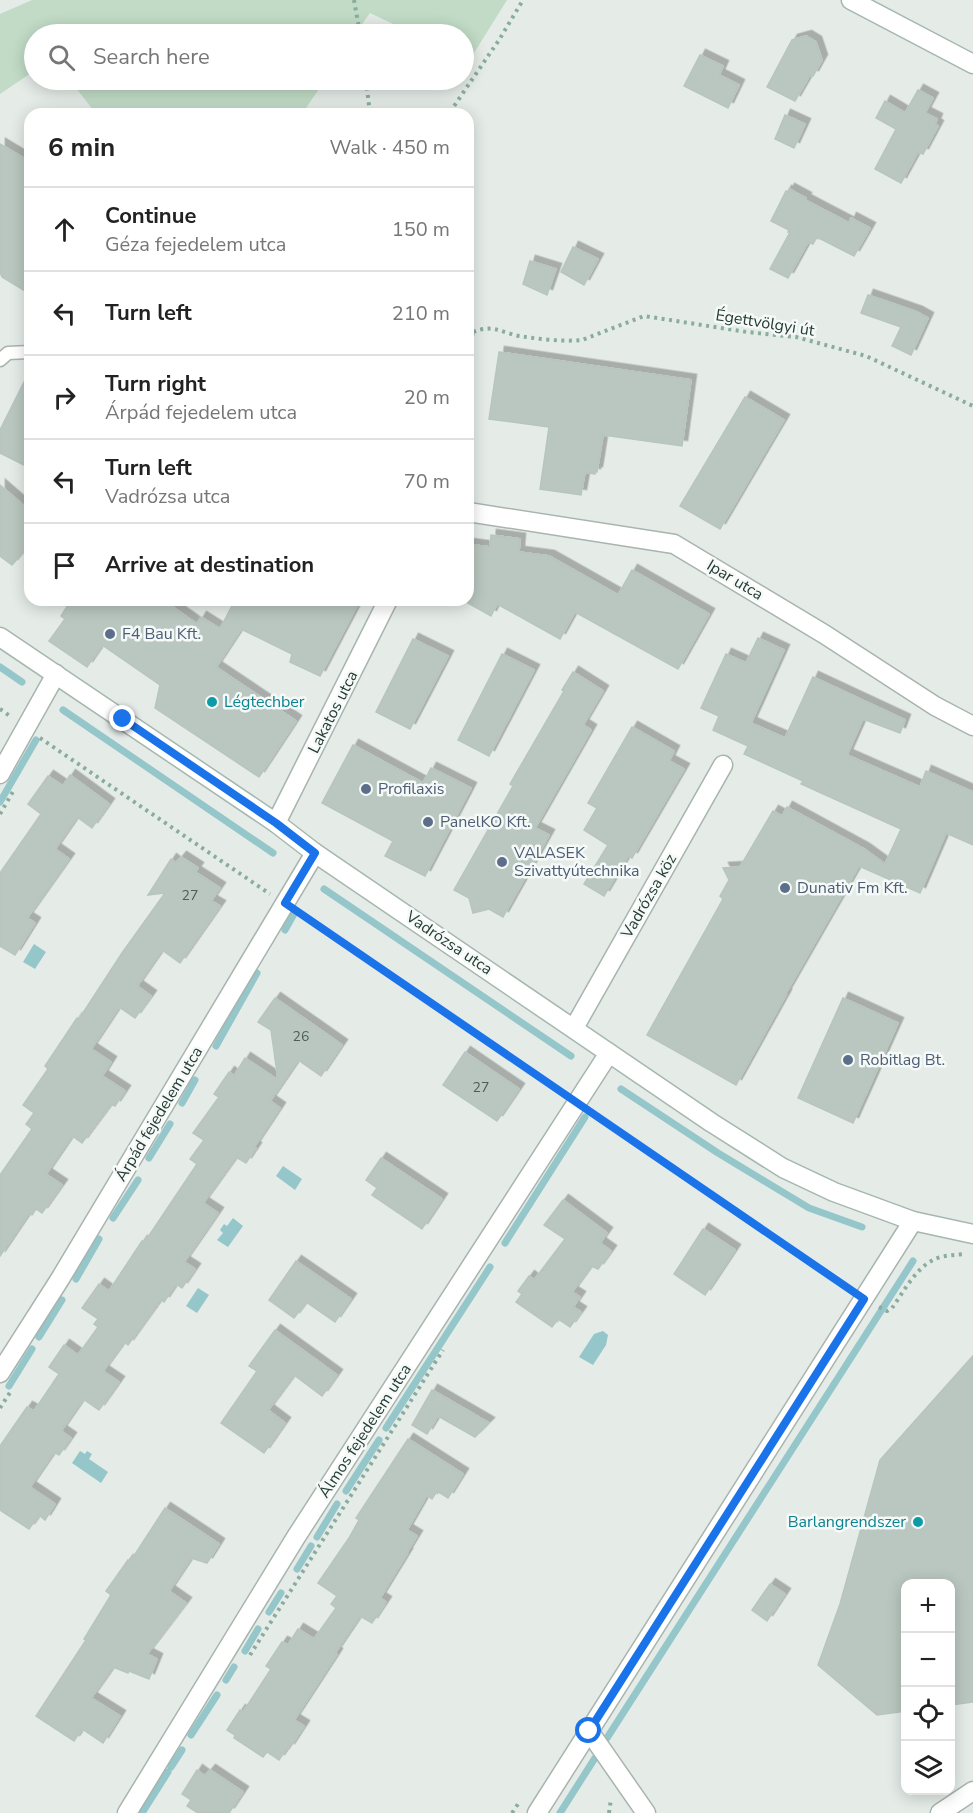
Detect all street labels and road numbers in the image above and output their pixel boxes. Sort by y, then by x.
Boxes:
street label: Égettvölgyi út [714,304,816,342]
street label: Ipar utca [703,555,767,605]
street label: Lakatos utca [303,667,363,757]
street label: Vadrózsa köz [615,850,682,943]
street label: Vadrózsa utca [400,905,497,980]
street label: Árpád fejedelem utca [110,1042,208,1186]
street label: Álmos fejedelem utca [313,1360,417,1502]

